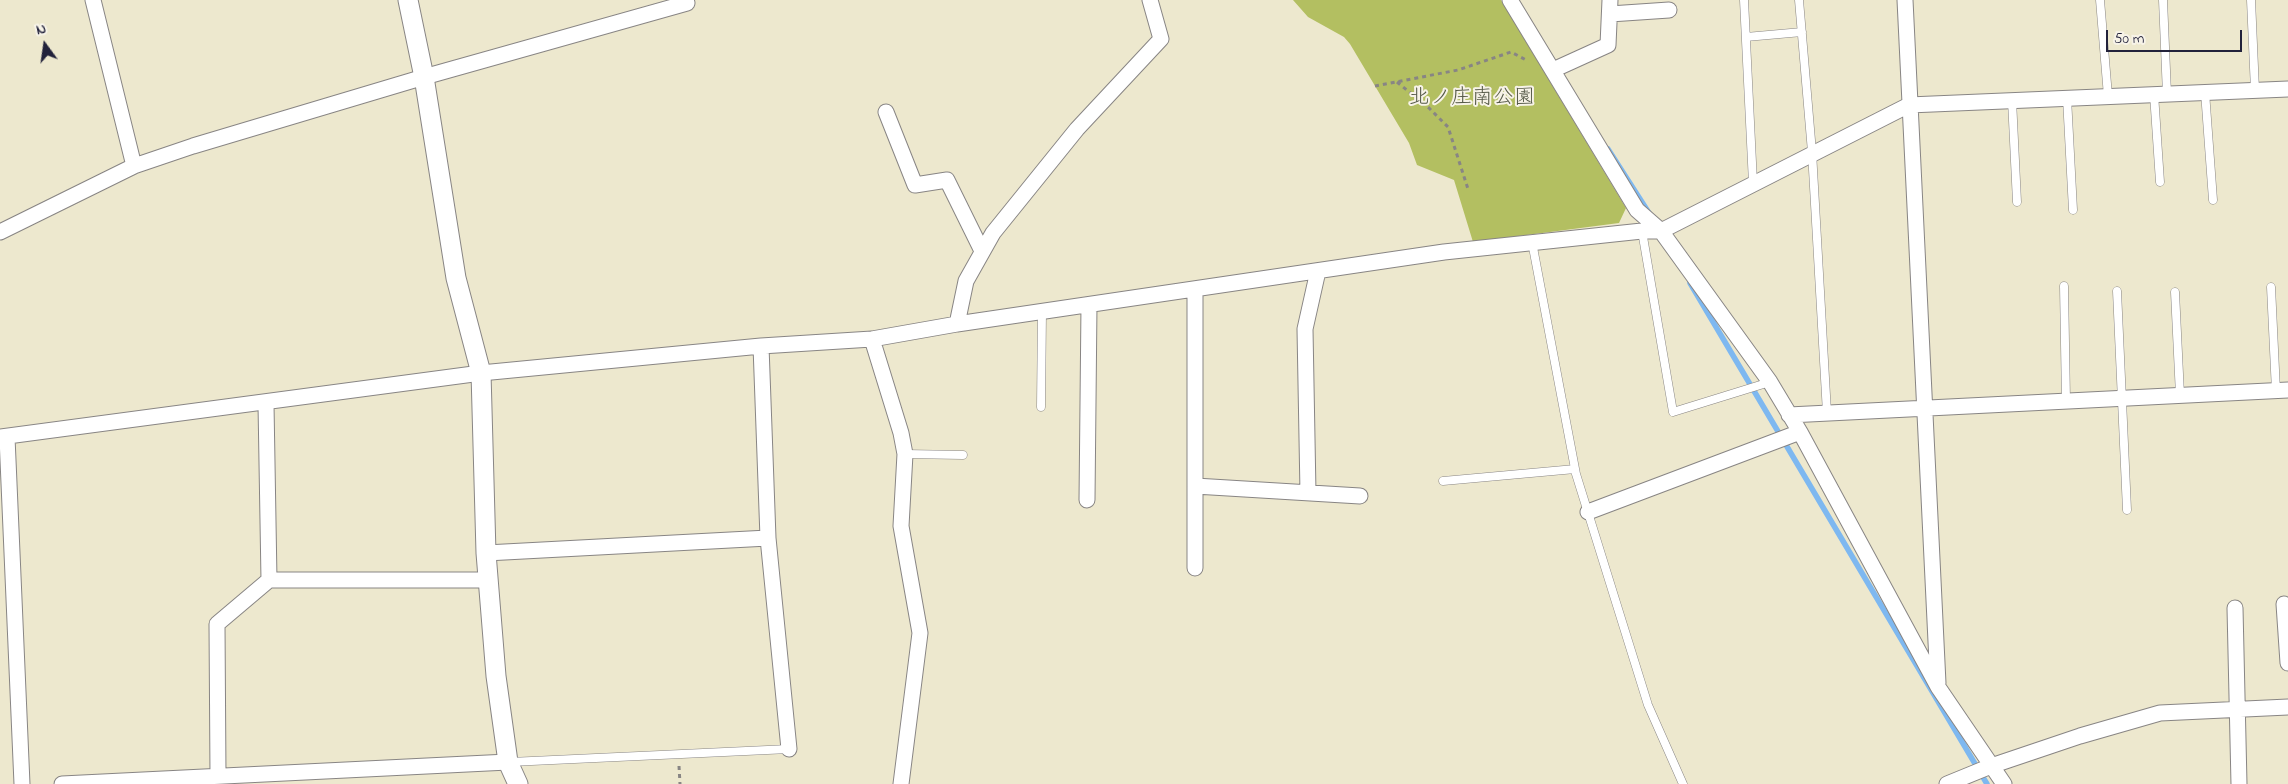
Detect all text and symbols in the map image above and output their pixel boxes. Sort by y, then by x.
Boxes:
text: N [34,19,48,41]
north arrow [20,20,70,70]
scale bar [2108,20,2244,52]
text: 50 m [2114,28,2144,50]
park label: 北ノ庄南公園 [1409,87,1535,113]

